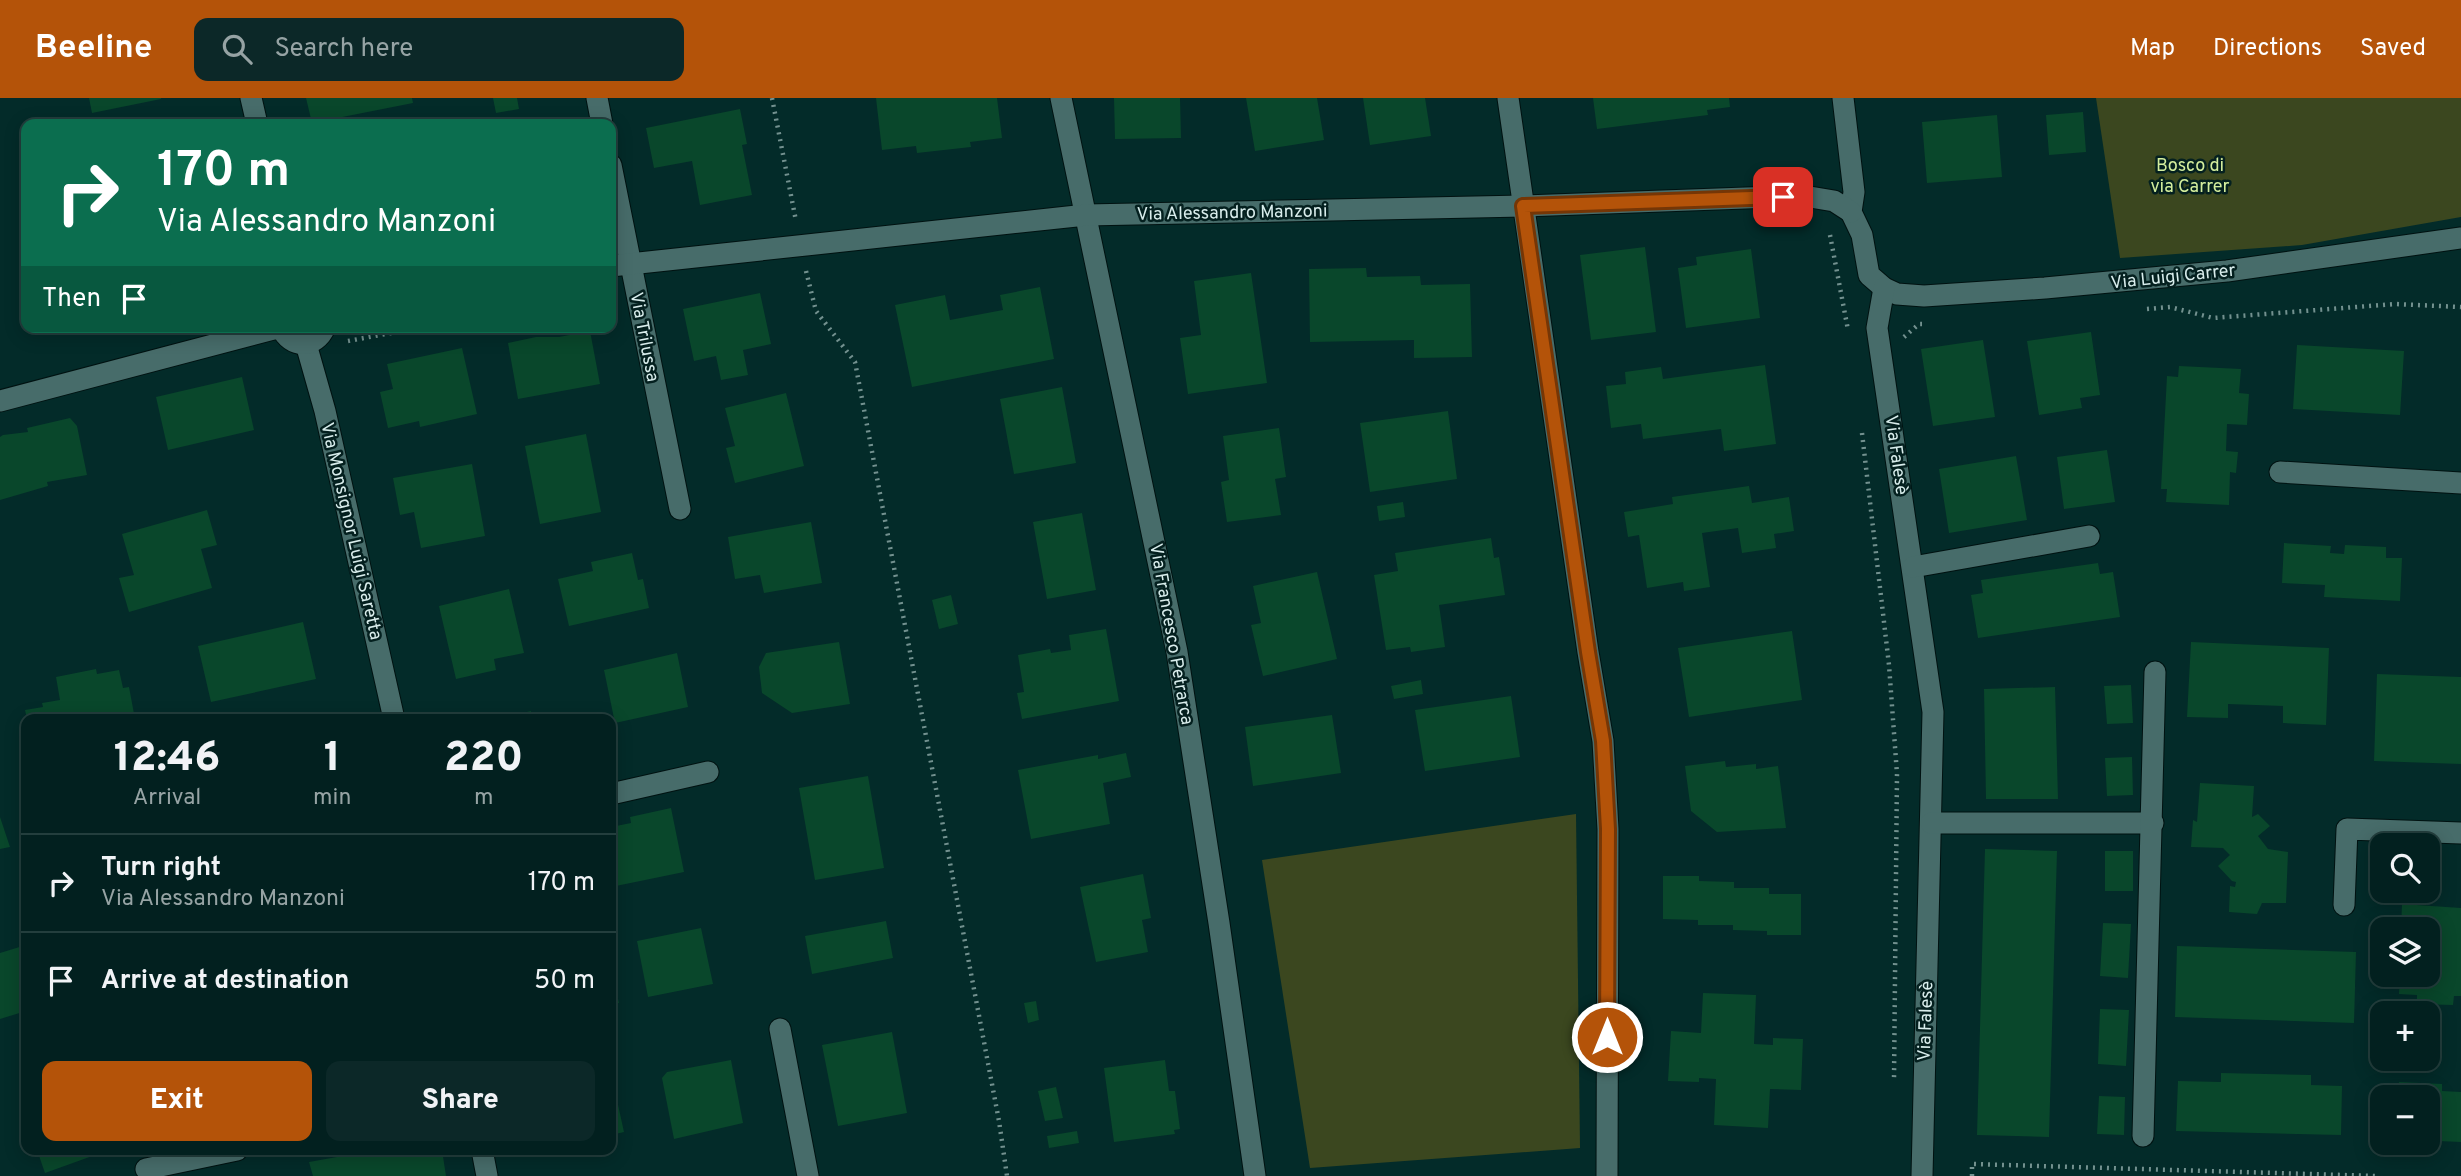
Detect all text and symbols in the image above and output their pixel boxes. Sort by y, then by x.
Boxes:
search box [194,18,684,81]
text: Beeline [35,28,152,70]
icon: search [218,30,256,68]
text: Search here [274,33,413,66]
text: Map [2130,34,2175,64]
text: Directions [2213,34,2322,64]
text: Saved [2360,34,2426,64]
text: 170 m [157,142,290,204]
icon: right [42,147,133,238]
park label: Bosco di via Carrer [2150,155,2230,199]
pin [1753,167,1813,227]
icon: arrive [1764,178,1802,216]
street label: Via Alessandro Manzoni [1136,200,1328,227]
text: Via Alessandro Manzoni [157,203,496,243]
street label: Via Luigi Carrer [2110,260,2237,295]
icon: arrive [115,280,153,318]
text: Then [42,283,101,316]
street label: Via Trilussa [624,291,663,384]
street label: Via Falesè [1879,414,1912,497]
street label: Via Monsignor Luigi Saretta [314,420,387,642]
street label: Via Francesco Petrarca [1143,542,1198,727]
text: 12:46 [114,733,220,786]
text: 1 [324,733,341,786]
text: 220 [444,733,523,786]
text: Arrival [133,784,201,813]
text: min [313,784,351,813]
text: m [474,784,493,813]
map controls [2370,833,2440,1155]
button: search [2370,833,2440,903]
text: Turn right [101,852,221,885]
icon: right [42,864,80,902]
text: 170 m [528,867,595,900]
text: Via Alessandro Manzoni [101,885,345,914]
button: layers [2370,917,2440,987]
icon: arrive [42,962,80,1000]
text: Arrive at destination [101,965,349,998]
text: 50 m [534,965,595,998]
street label: Via Falesè [1914,981,1939,1062]
position arrow [1570,1000,1644,1074]
button: + [2370,1001,2440,1071]
button: Exit [42,1061,312,1141]
button: Share [326,1061,595,1141]
button: − [2370,1085,2440,1155]

